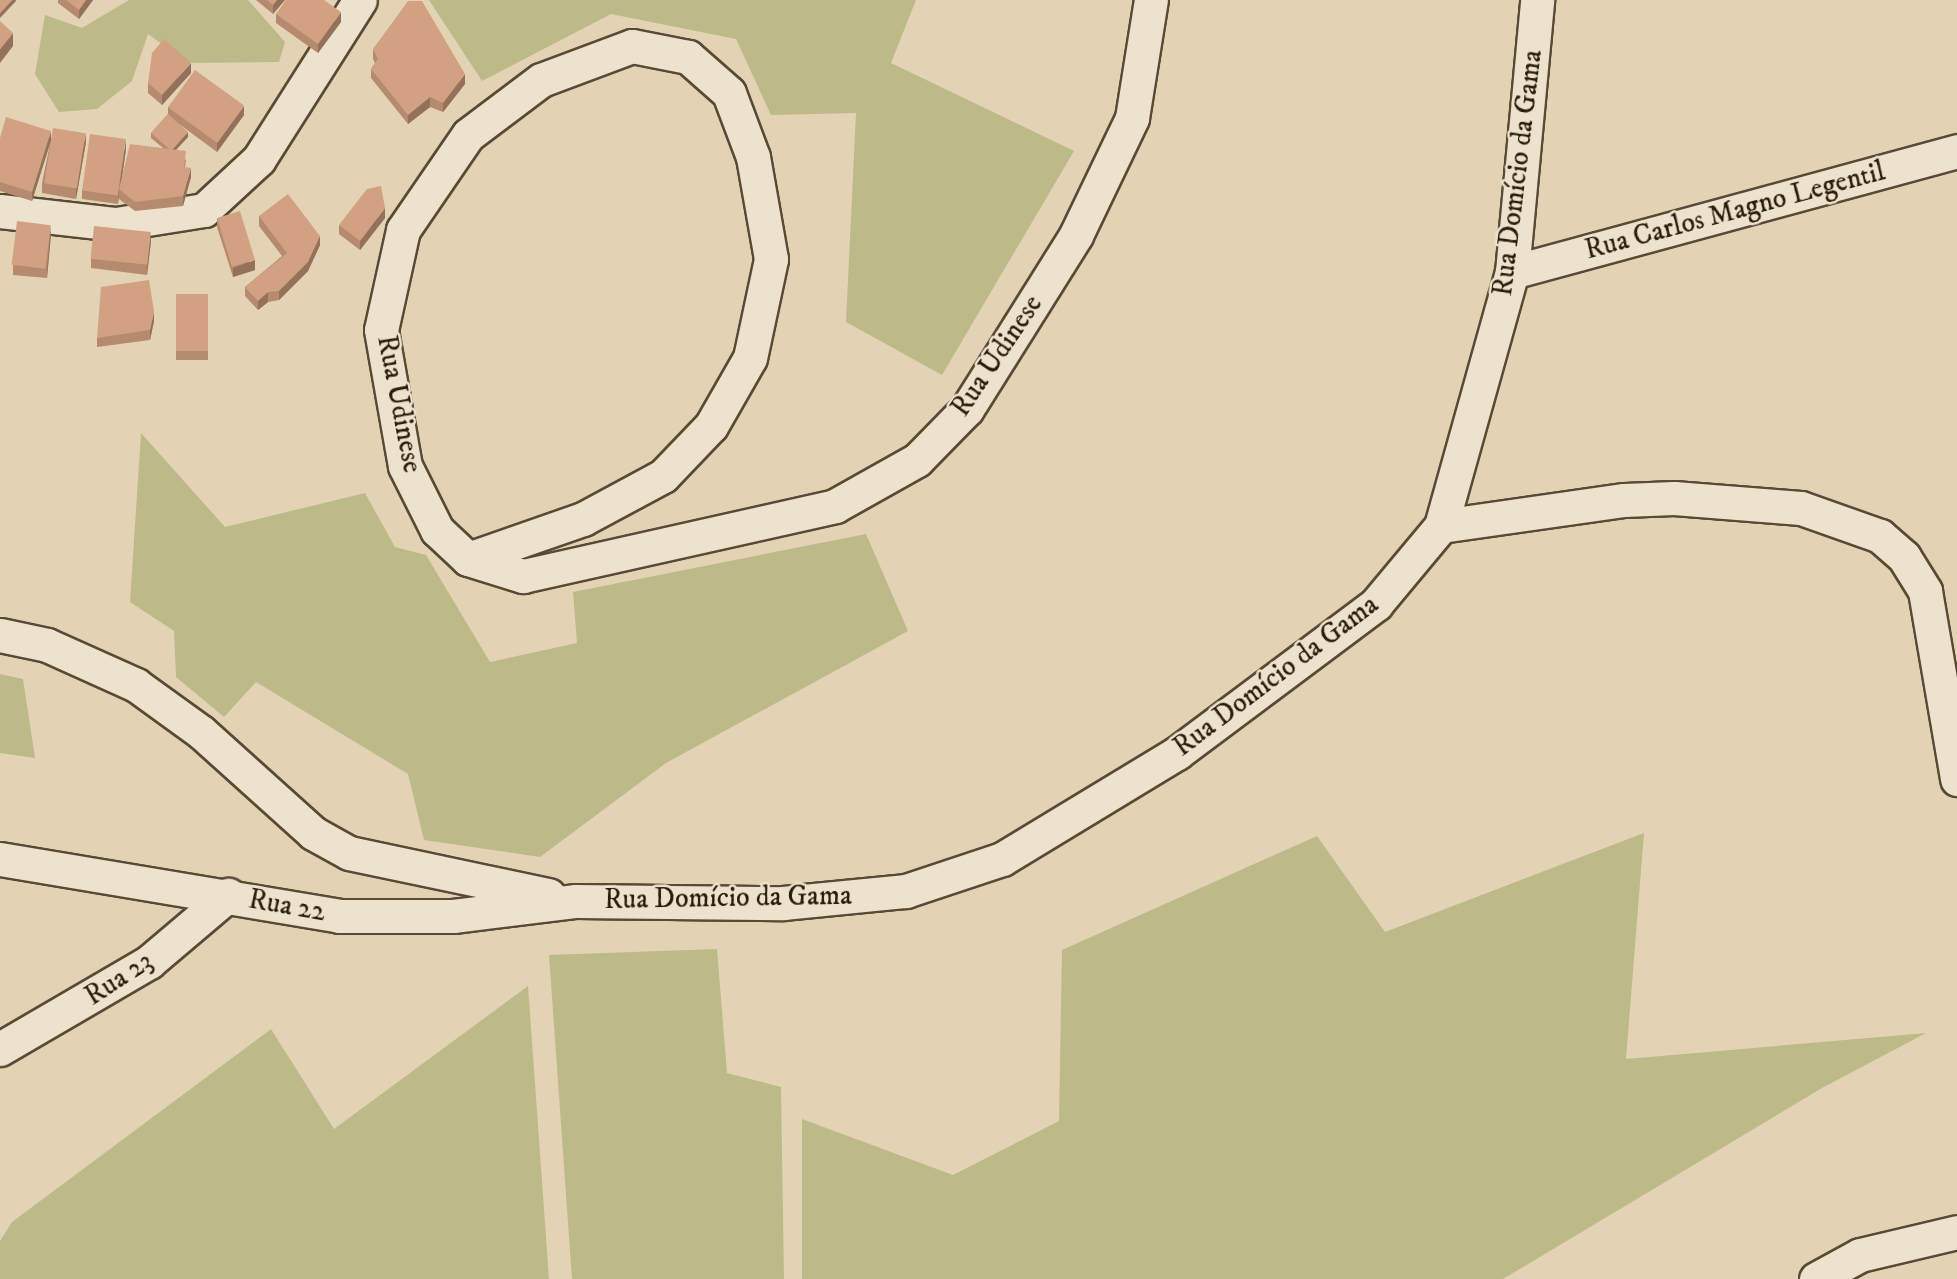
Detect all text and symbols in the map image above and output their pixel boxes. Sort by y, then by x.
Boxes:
street label: Rua Domício da Gama [1486,48,1550,298]
street label: Rua Carlos Magno Legentil [1581,155,1889,267]
street label: Rua Udinese [944,289,1050,423]
street label: Rua Udinese [369,332,429,476]
street label: Rua Domício da Gama [1167,588,1385,764]
street label: Rua Domício da Gama [604,879,852,917]
street label: Rua 22 [246,883,328,929]
street label: Rua 23 [79,945,159,1013]

